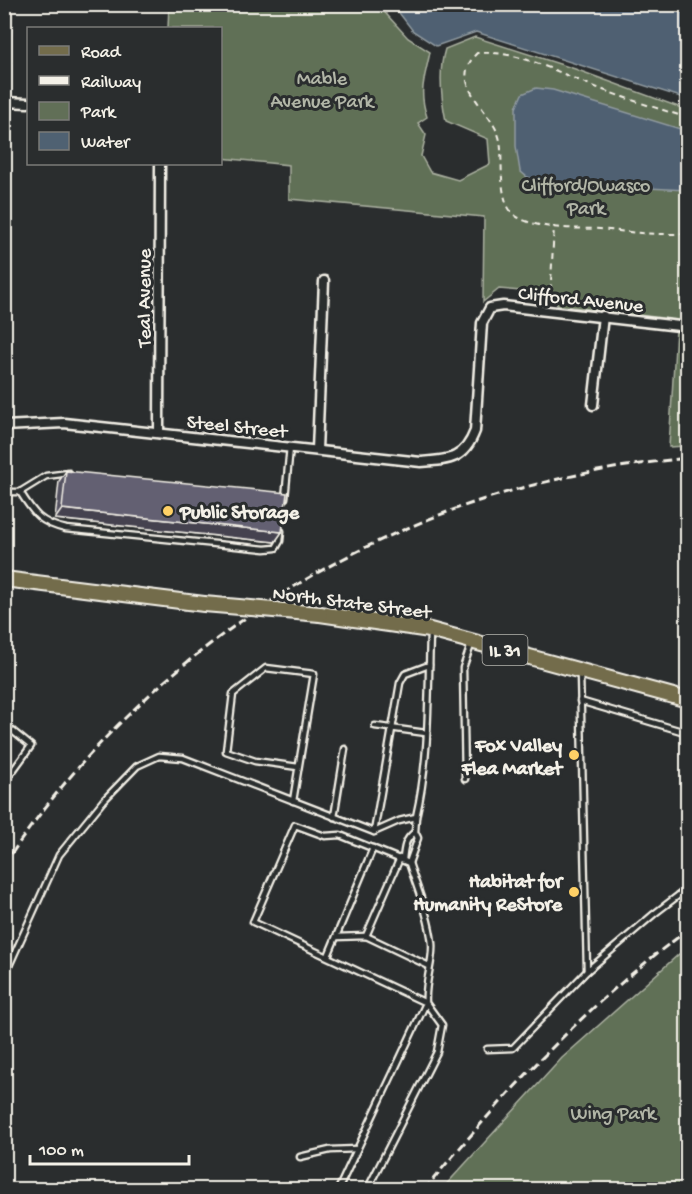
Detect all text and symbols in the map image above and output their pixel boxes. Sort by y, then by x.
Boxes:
legend [27,27,222,165]
text: Road [81,43,122,64]
park label: Mable Avenue Park [270,69,376,115]
text: Railway [81,73,141,94]
text: Park [80,103,117,124]
text: Water [81,133,131,154]
park label: Clifford/Owasco Park [522,176,651,222]
street label: Teal Avenue [135,248,158,348]
street label: Clifford Avenue [517,283,645,320]
street label: Steel Street [185,412,290,445]
place label: Public Storage [179,503,300,526]
marker: Public Storage [161,504,175,518]
street label: North State Street [271,583,434,626]
road number: IL 31 [482,635,528,665]
place label: Fox Valley Flea Market [461,736,564,782]
marker: Fox Valley Flea Market [567,748,581,762]
place label: Habitat for Humanity ReStore [413,872,564,918]
marker: Habitat for Humanity ReStore [567,885,581,899]
park label: Wing Park [570,1104,658,1127]
scale bar [30,1128,189,1166]
text: 100 m [38,1141,84,1162]

